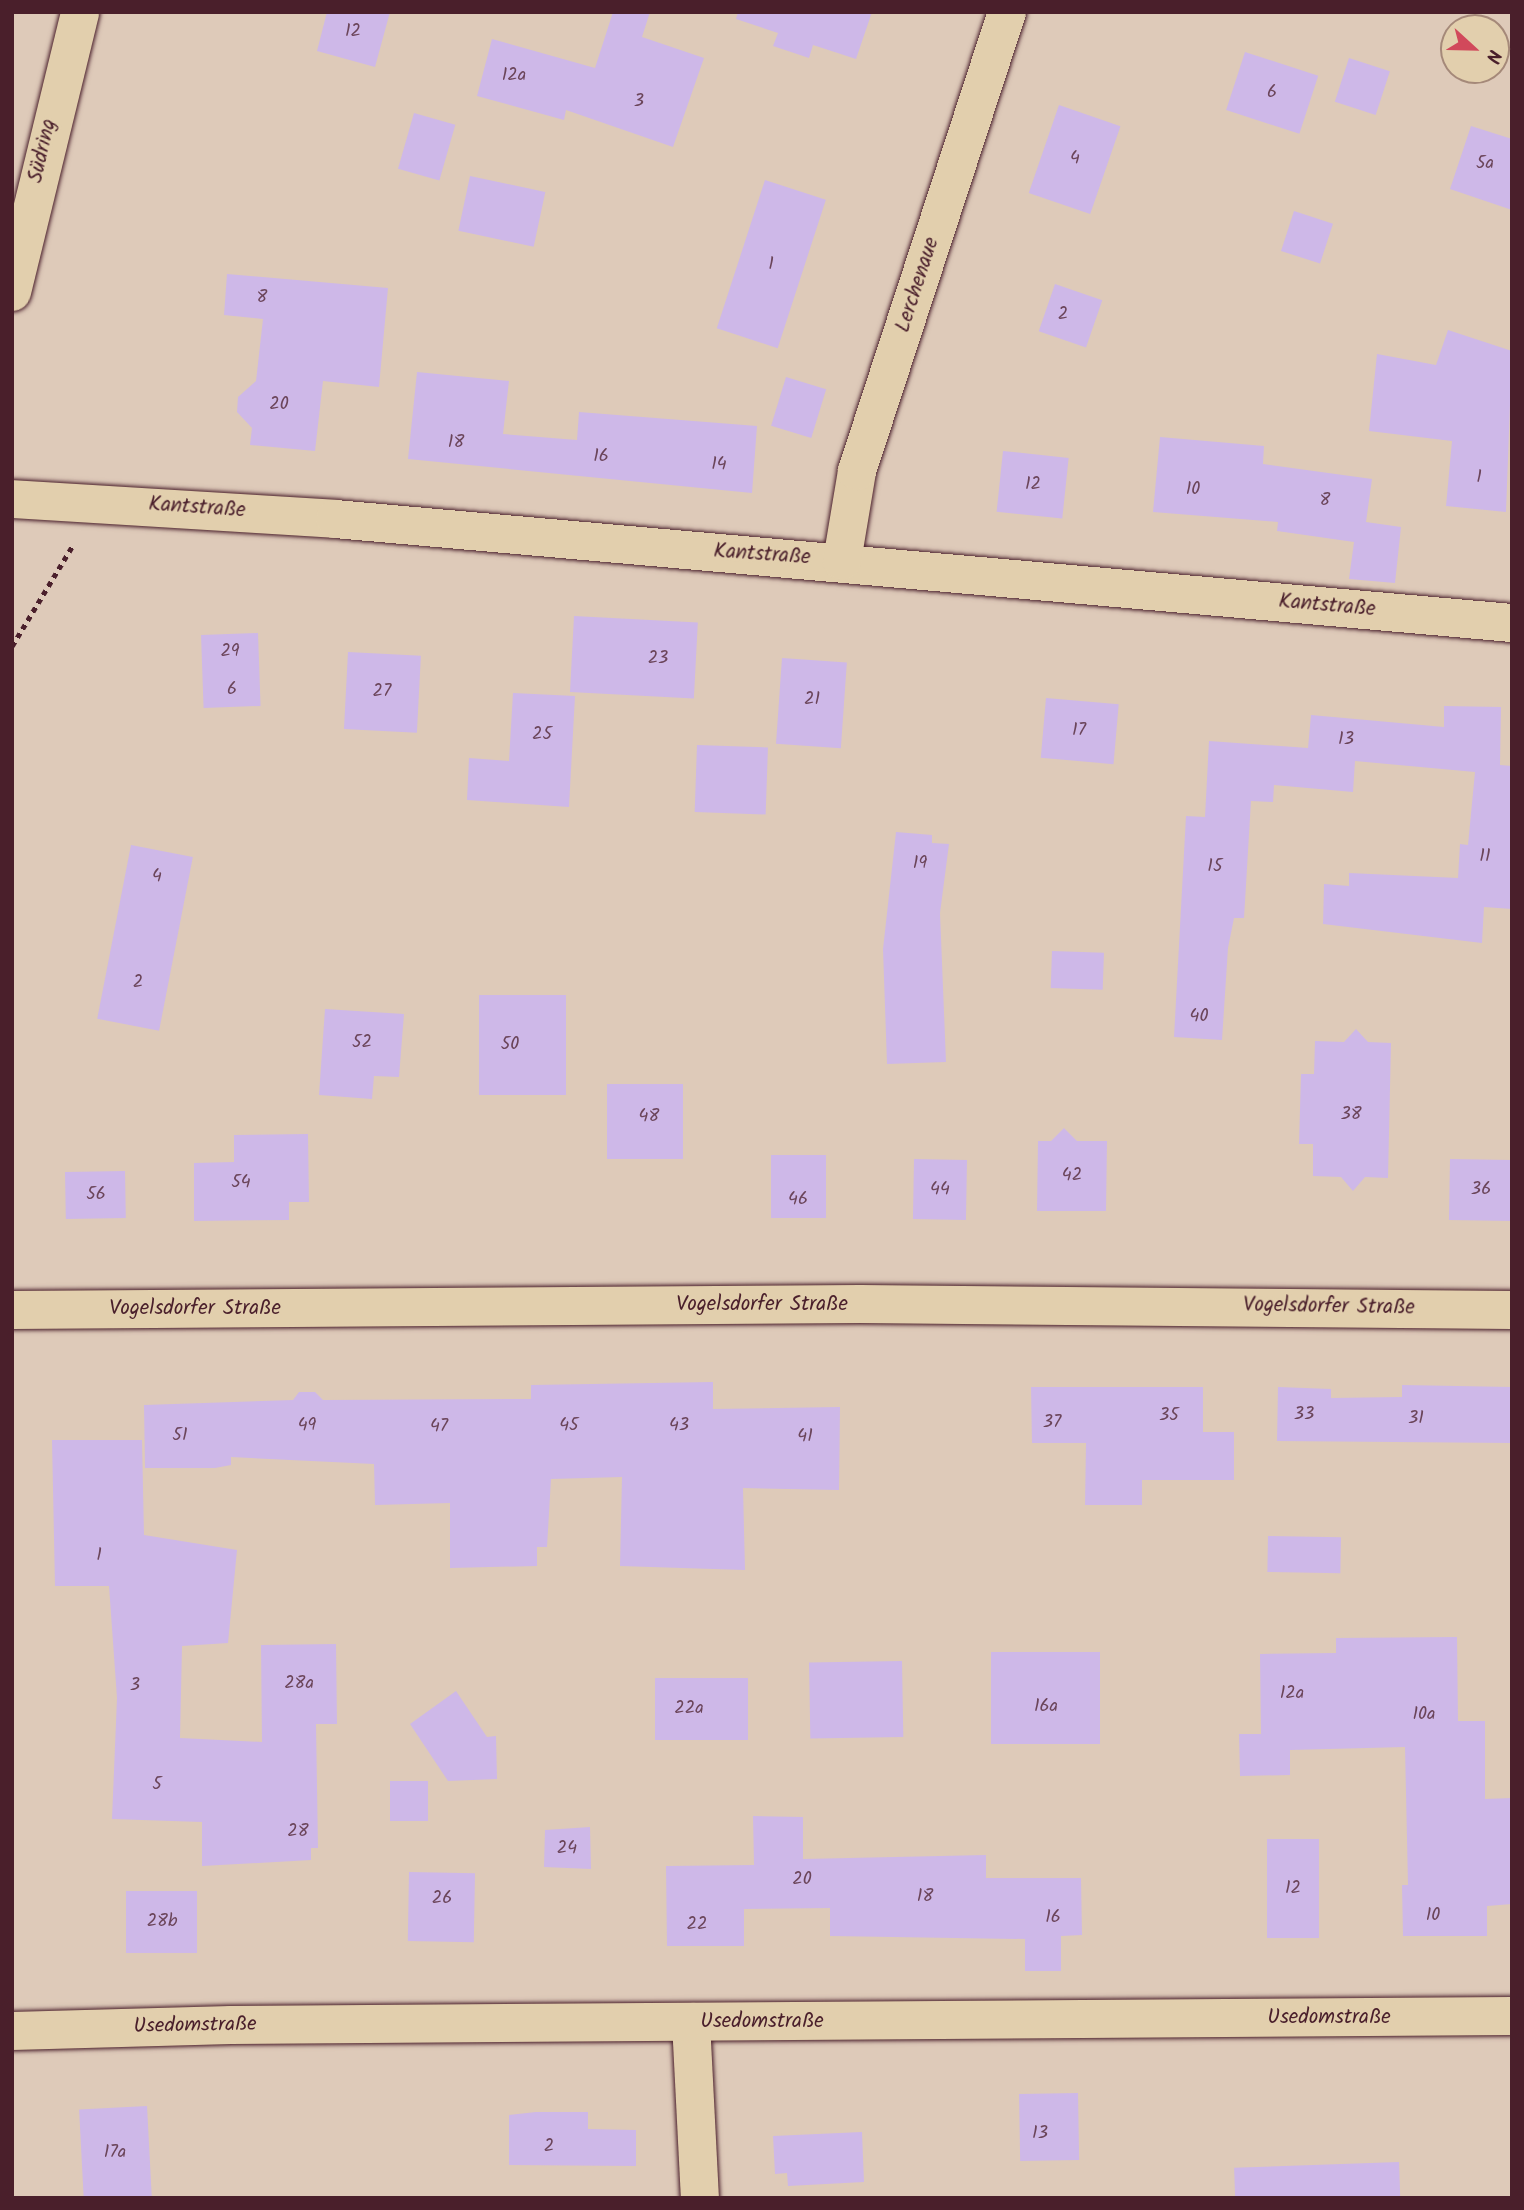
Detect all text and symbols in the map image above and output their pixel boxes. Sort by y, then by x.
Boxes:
north arrow [1440,14,1510,84]
house number: 12 [345,21,361,43]
text: N [1476,45,1509,67]
house number: 12a [502,65,526,87]
house number: 6 [1267,82,1277,104]
house number: 3 [634,91,644,113]
street label: Südring [23,117,63,185]
house number: 4 [1070,148,1080,170]
house number: 5a [1476,153,1494,175]
street label: Lerchenaue [891,234,945,336]
house number: 1 [768,254,774,276]
house number: 8 [257,287,267,309]
house number: 2 [1058,304,1068,326]
house number: 20 [269,394,289,416]
house number: 18 [448,432,464,454]
house number: 16 [593,446,609,468]
house number: 14 [711,454,727,476]
house number: 1 [1476,467,1482,489]
house number: 12 [1025,474,1041,496]
house number: 10 [1186,479,1200,501]
house number: 8 [1320,490,1330,512]
street label: Kantstraße [148,492,246,524]
street label: Kantstraße [713,539,811,571]
street label: Kantstraße [1277,589,1377,623]
house number: 29 [220,641,240,663]
house number: 23 [648,648,668,670]
house number: 6 [227,679,237,701]
house number: 27 [373,681,391,703]
house number: 21 [804,689,820,711]
house number: 17 [1072,720,1086,742]
house number: 25 [532,724,552,746]
house number: 13 [1338,729,1354,751]
house number: 11 [1479,846,1491,868]
house number: 19 [913,853,927,875]
house number: 15 [1207,856,1223,878]
house number: 4 [152,866,162,888]
house number: 2 [133,972,143,994]
house number: 40 [1190,1006,1208,1028]
house number: 52 [352,1032,372,1054]
house number: 50 [501,1034,519,1056]
house number: 38 [1340,1104,1362,1126]
house number: 48 [639,1106,659,1128]
house number: 42 [1062,1165,1082,1187]
house number: 54 [231,1172,251,1194]
house number: 44 [930,1179,950,1201]
house number: 36 [1471,1179,1491,1201]
house number: 56 [86,1184,106,1206]
house number: 46 [788,1189,808,1211]
street label: Vogelsdorfer Straße [676,1292,848,1318]
street label: Vogelsdorfer Straße [1243,1293,1415,1321]
street label: Vogelsdorfer Straße [109,1296,281,1322]
house number: 33 [1294,1404,1314,1426]
house number: 35 [1159,1405,1179,1427]
house number: 31 [1408,1408,1424,1430]
house number: 37 [1043,1412,1061,1434]
house number: 49 [298,1415,316,1437]
house number: 45 [559,1415,579,1437]
house number: 43 [669,1415,689,1437]
house number: 47 [430,1416,448,1438]
house number: 51 [172,1425,188,1447]
house number: 41 [797,1426,813,1448]
house number: 1 [96,1545,102,1567]
house number: 28a [284,1673,314,1695]
house number: 3 [130,1675,140,1697]
house number: 12a [1280,1683,1304,1705]
house number: 16a [1034,1696,1058,1718]
house number: 22a [674,1698,704,1720]
house number: 10a [1412,1704,1436,1726]
house number: 5 [152,1774,162,1796]
house number: 28 [287,1821,309,1843]
house number: 24 [557,1838,577,1860]
house number: 20 [792,1869,812,1891]
house number: 12 [1285,1878,1301,1900]
house number: 18 [917,1886,933,1908]
house number: 26 [432,1888,452,1910]
house number: 10 [1426,1905,1440,1927]
house number: 16 [1045,1907,1061,1929]
house number: 28b [147,1911,177,1933]
house number: 22 [687,1914,707,1936]
street label: Usedomstraße [1267,2005,1391,2031]
street label: Usedomstraße [700,2009,824,2035]
street label: Usedomstraße [133,2012,257,2040]
house number: 13 [1032,2123,1048,2145]
house number: 2 [544,2136,554,2158]
house number: 17a [104,2142,126,2164]

